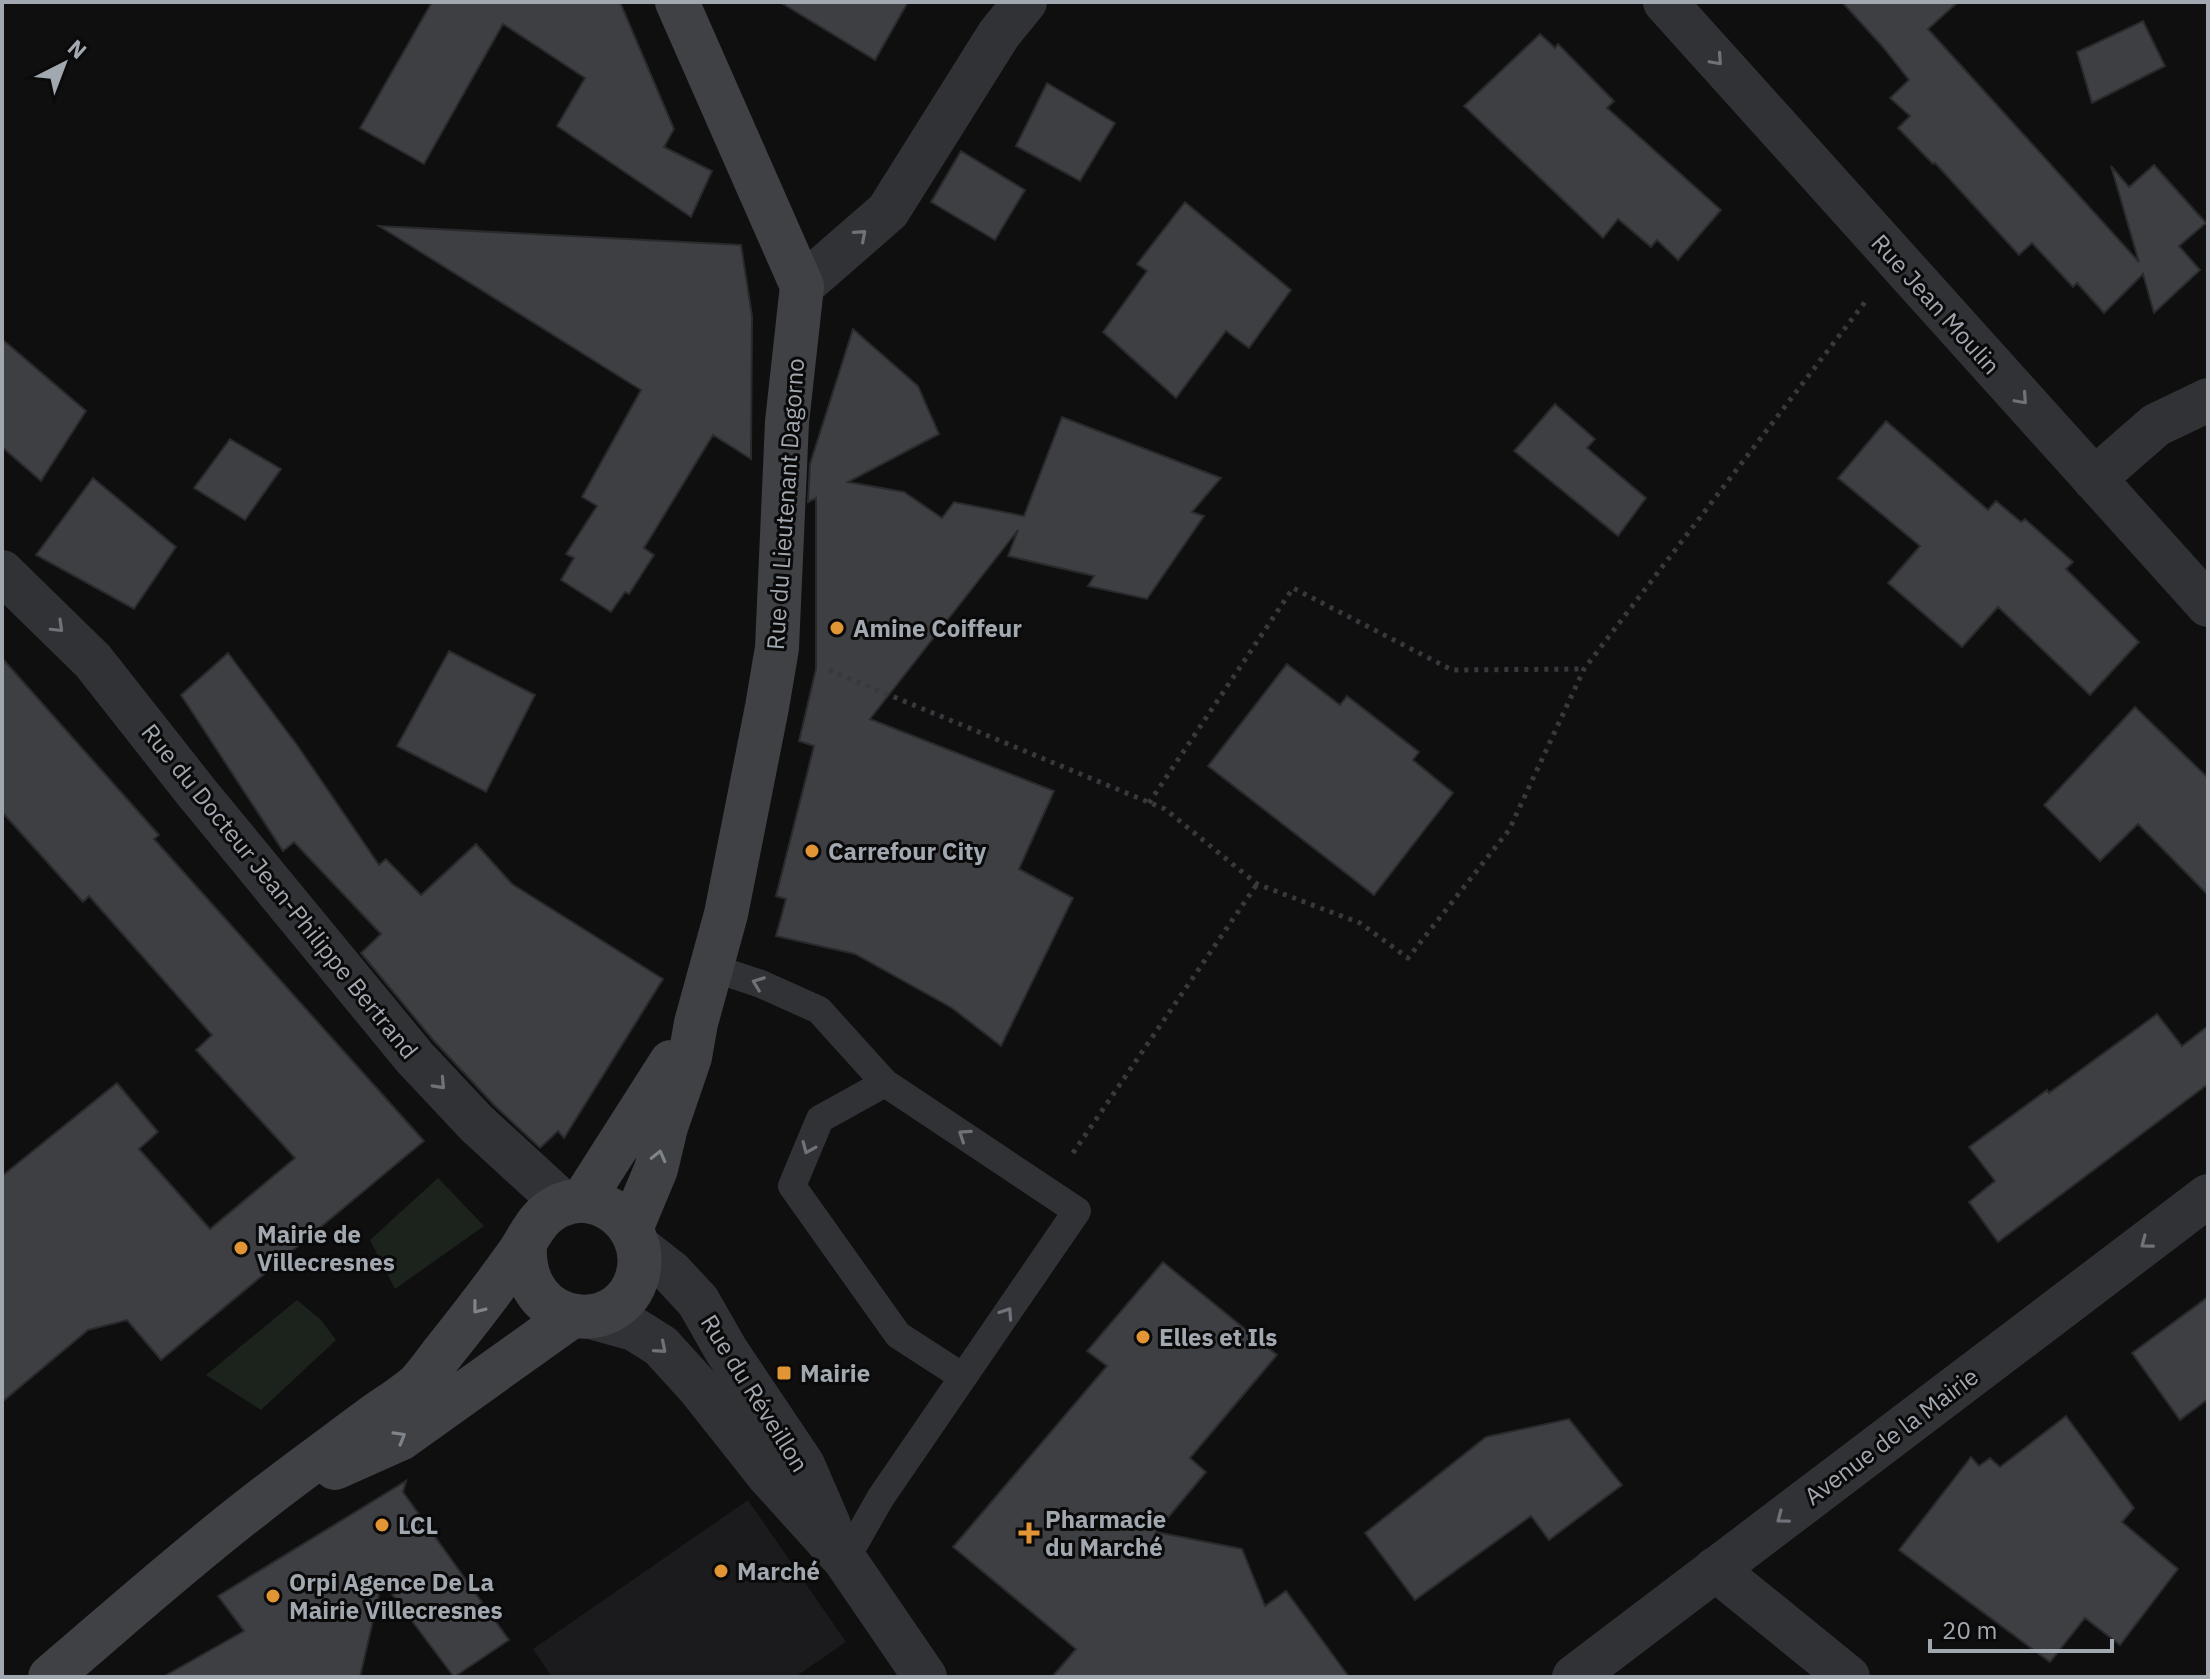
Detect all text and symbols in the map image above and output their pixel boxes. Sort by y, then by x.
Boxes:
north arrow [24,24,104,104]
text: N [62,33,93,65]
one-way arrow [1708,51,1722,65]
street label: Rue Jean Moulin [1865,227,2007,381]
one-way arrow [851,230,866,245]
street label: Rue du Lieutenant Dagorno [759,357,811,651]
one-way arrow [2012,390,2026,405]
place label: Amine Coiffeur [853,612,1022,644]
one-way arrow [49,617,63,632]
marker: Amine Coiffeur [828,619,846,637]
street label: Rue du Docteur Jean-Philippe Bertrand [135,717,425,1065]
place label: Carrefour City [828,835,986,867]
marker: Carrefour City [803,842,821,860]
one-way arrow [752,976,766,993]
one-way arrow [430,1075,445,1089]
one-way arrow [958,1130,972,1145]
one-way arrow [801,1140,817,1154]
one-way arrow [649,1150,666,1163]
place label: Mairie de Villecresnes [257,1218,395,1278]
one-way arrow [2140,1234,2155,1248]
marker: Mairie de Villecresnes [232,1239,250,1257]
one-way arrow [474,1299,488,1314]
one-way arrow [997,1307,1012,1322]
street label: Rue du Réveillon [694,1308,816,1478]
place label: Elles et Ils [1159,1321,1277,1353]
marker: Elles et Ils [1134,1328,1152,1346]
one-way arrow [651,1338,666,1353]
place label: Mairie [800,1357,870,1389]
street label: Avenue de la Mairie [1798,1360,1984,1512]
marker: Mairie [775,1364,793,1382]
one-way arrow [391,1431,406,1447]
place label: Pharmacie du Marché [1045,1503,1166,1563]
place label: LCL [398,1509,438,1541]
one-way arrow [1776,1509,1791,1523]
marker: LCL [373,1516,391,1534]
marker: Pharmacie du Marché [1020,1524,1038,1542]
place label: Marché [737,1555,820,1587]
marker: Marché [712,1562,730,1580]
place label: Orpi Agence De La Mairie Villecresnes [289,1566,503,1626]
marker: Orpi Agence De La Mairie Villecresnes [264,1587,282,1605]
scale bar [1930,1603,2112,1653]
text: 20 m [1942,1614,1997,1646]

